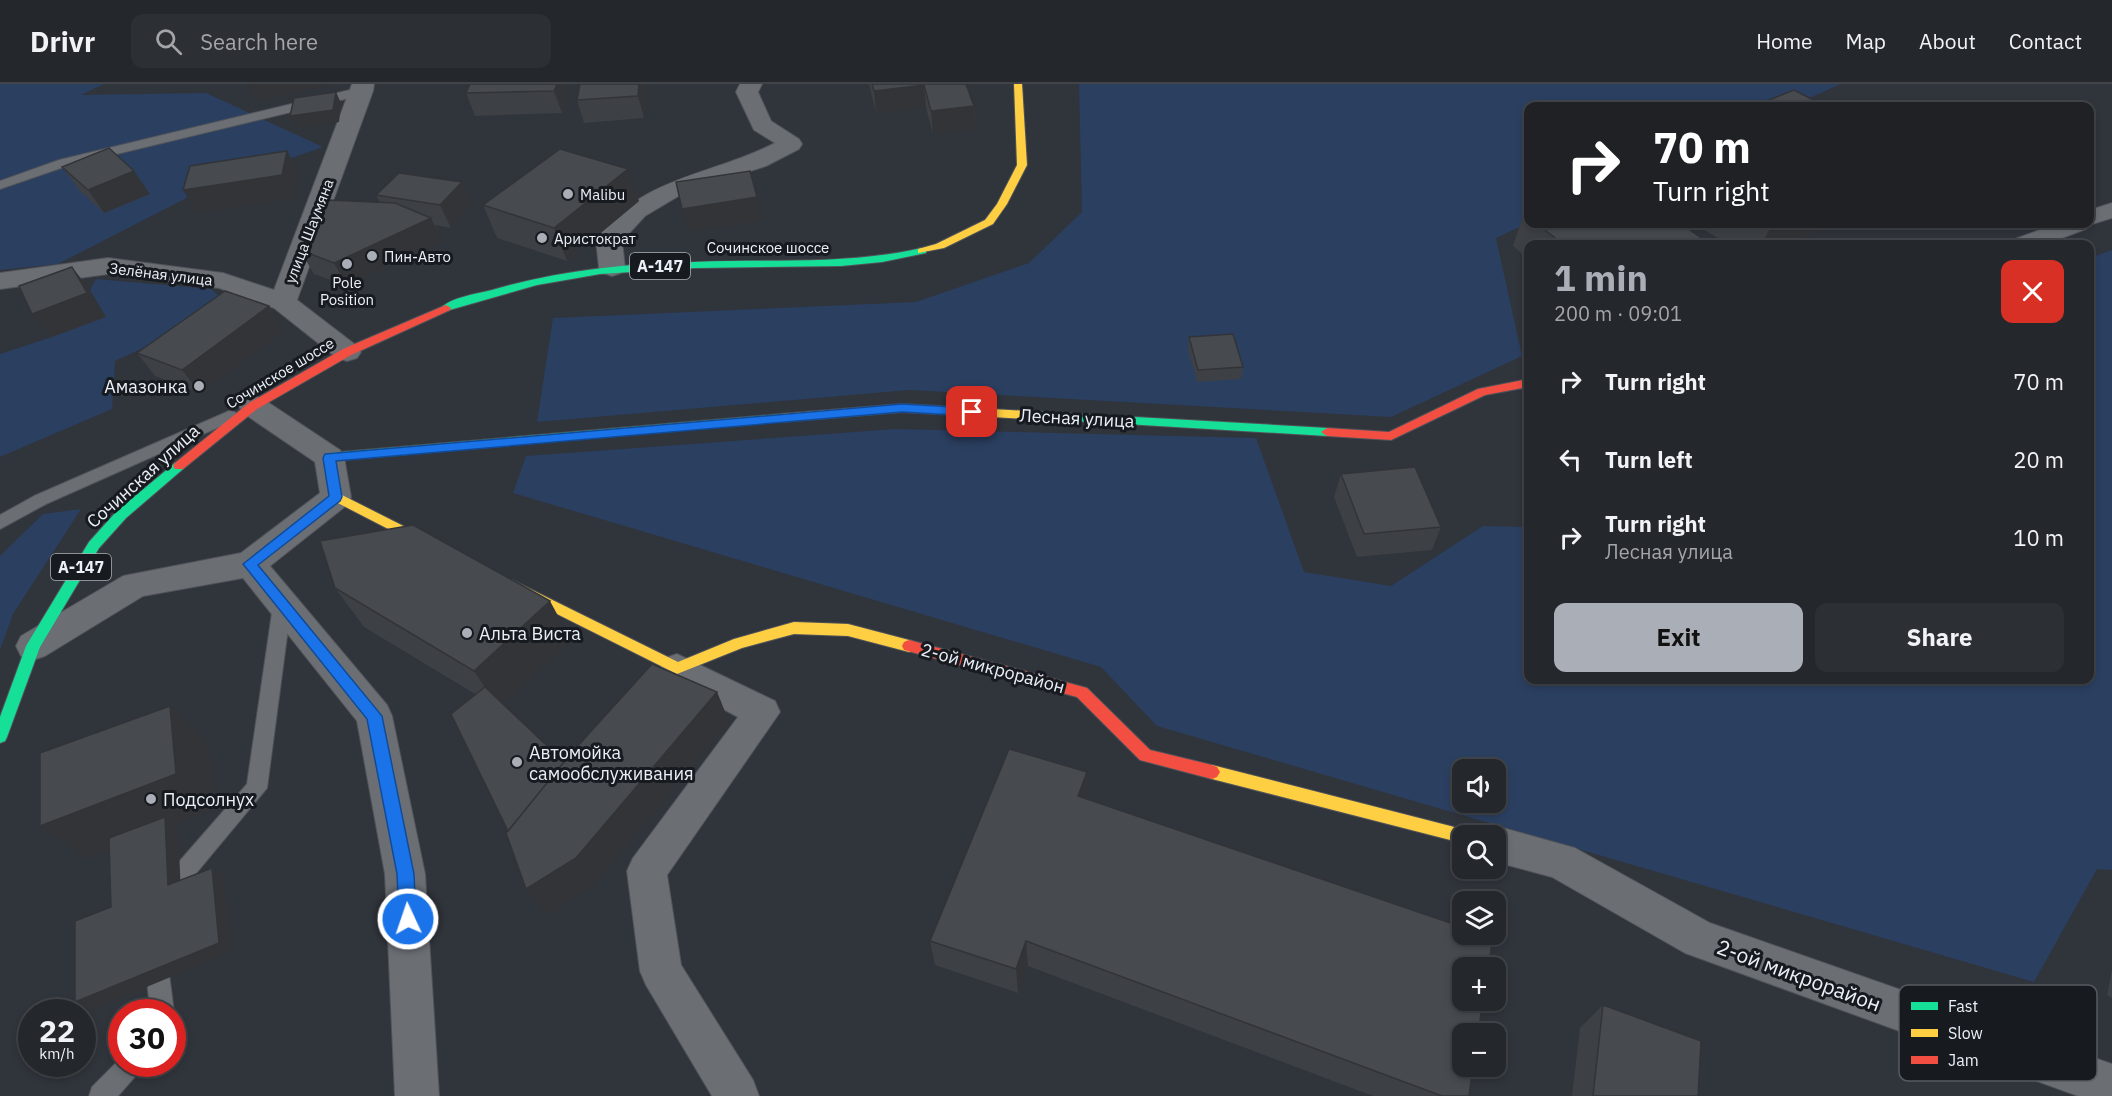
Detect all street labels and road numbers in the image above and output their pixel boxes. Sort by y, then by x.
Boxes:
street label: улица Шаумяна [280,176,338,286]
street label: Сочинское шоссе [707,238,829,257]
road number: А-147 [630,253,690,279]
street label: Зелёная улица [108,258,214,290]
street label: Сочинское шоссе [223,333,337,413]
street label: Лесная улица [1019,404,1135,433]
street label: Сочинская улица [82,419,205,533]
road number: А-147 [51,554,111,580]
street label: 2-ой микрорайон [919,638,1067,698]
street label: 2-ой микрорайон [1713,932,1885,1018]

